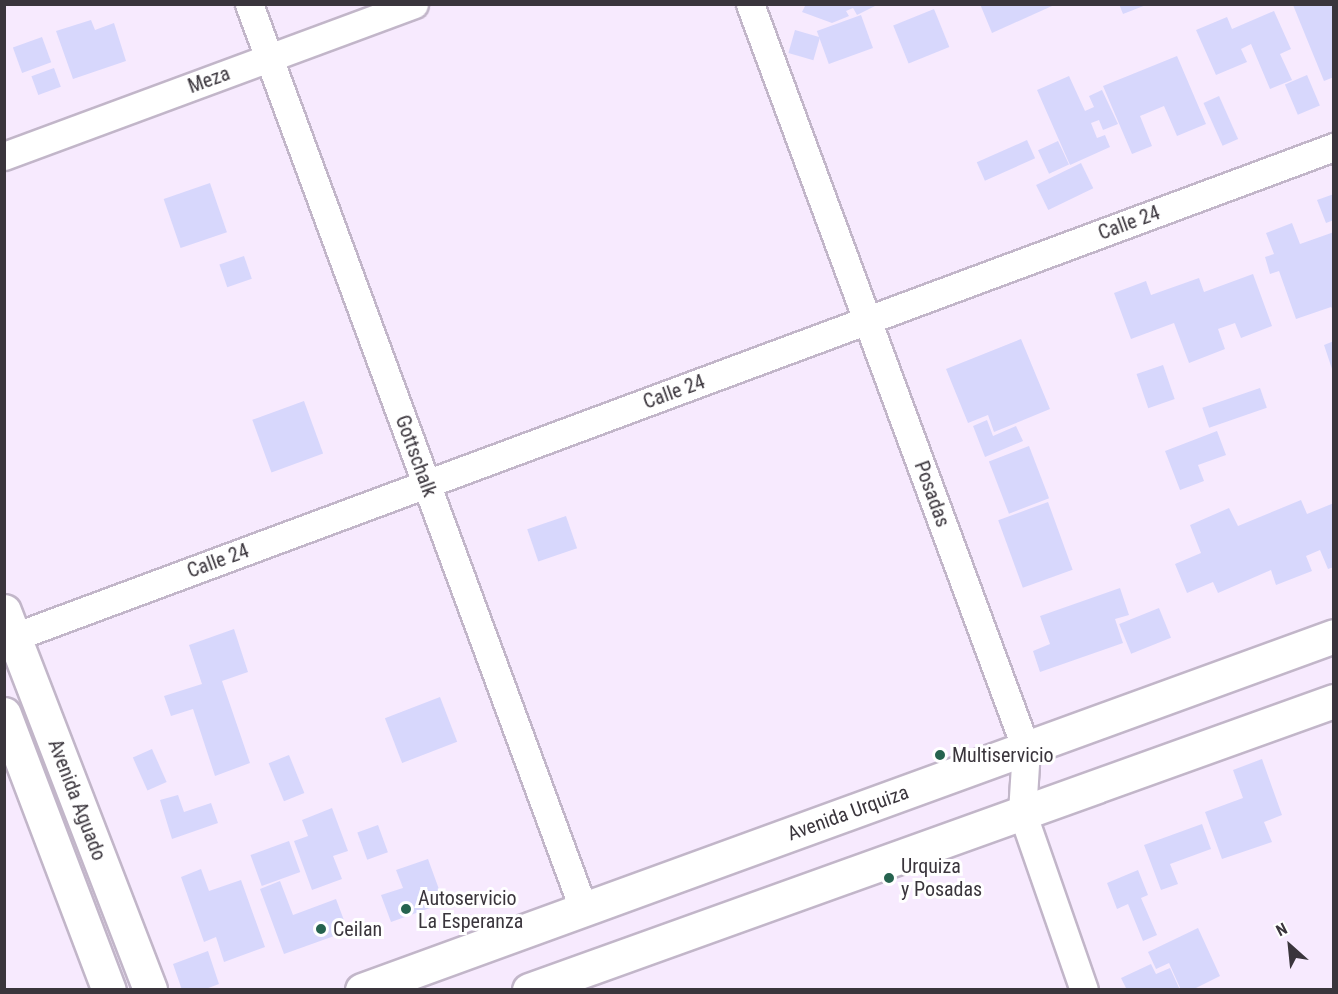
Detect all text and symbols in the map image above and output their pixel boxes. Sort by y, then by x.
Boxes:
street label: Meza [185,61,233,99]
street label: Calle 24 [1095,201,1163,245]
street label: Calle 24 [640,370,708,414]
street label: Gottschalk [390,412,442,500]
street label: Posadas [909,458,955,530]
street label: Calle 24 [184,539,252,583]
street label: Avenida Aguado [43,736,111,864]
place label: Multiservicio [952,743,1054,767]
marker: Multiservicio [933,748,947,762]
street label: Avenida Urquiza [784,780,912,846]
place label: Urquiza y Posadas [901,855,982,902]
marker: Urquiza y Posadas [882,871,896,885]
place label: Autoservicio La Esperanza [418,886,523,933]
marker: Autoservicio La Esperanza [399,902,413,916]
north arrow [1260,916,1320,976]
place label: Ceilan [333,917,382,941]
text: N [1273,919,1290,940]
marker: Ceilan [314,922,328,936]

